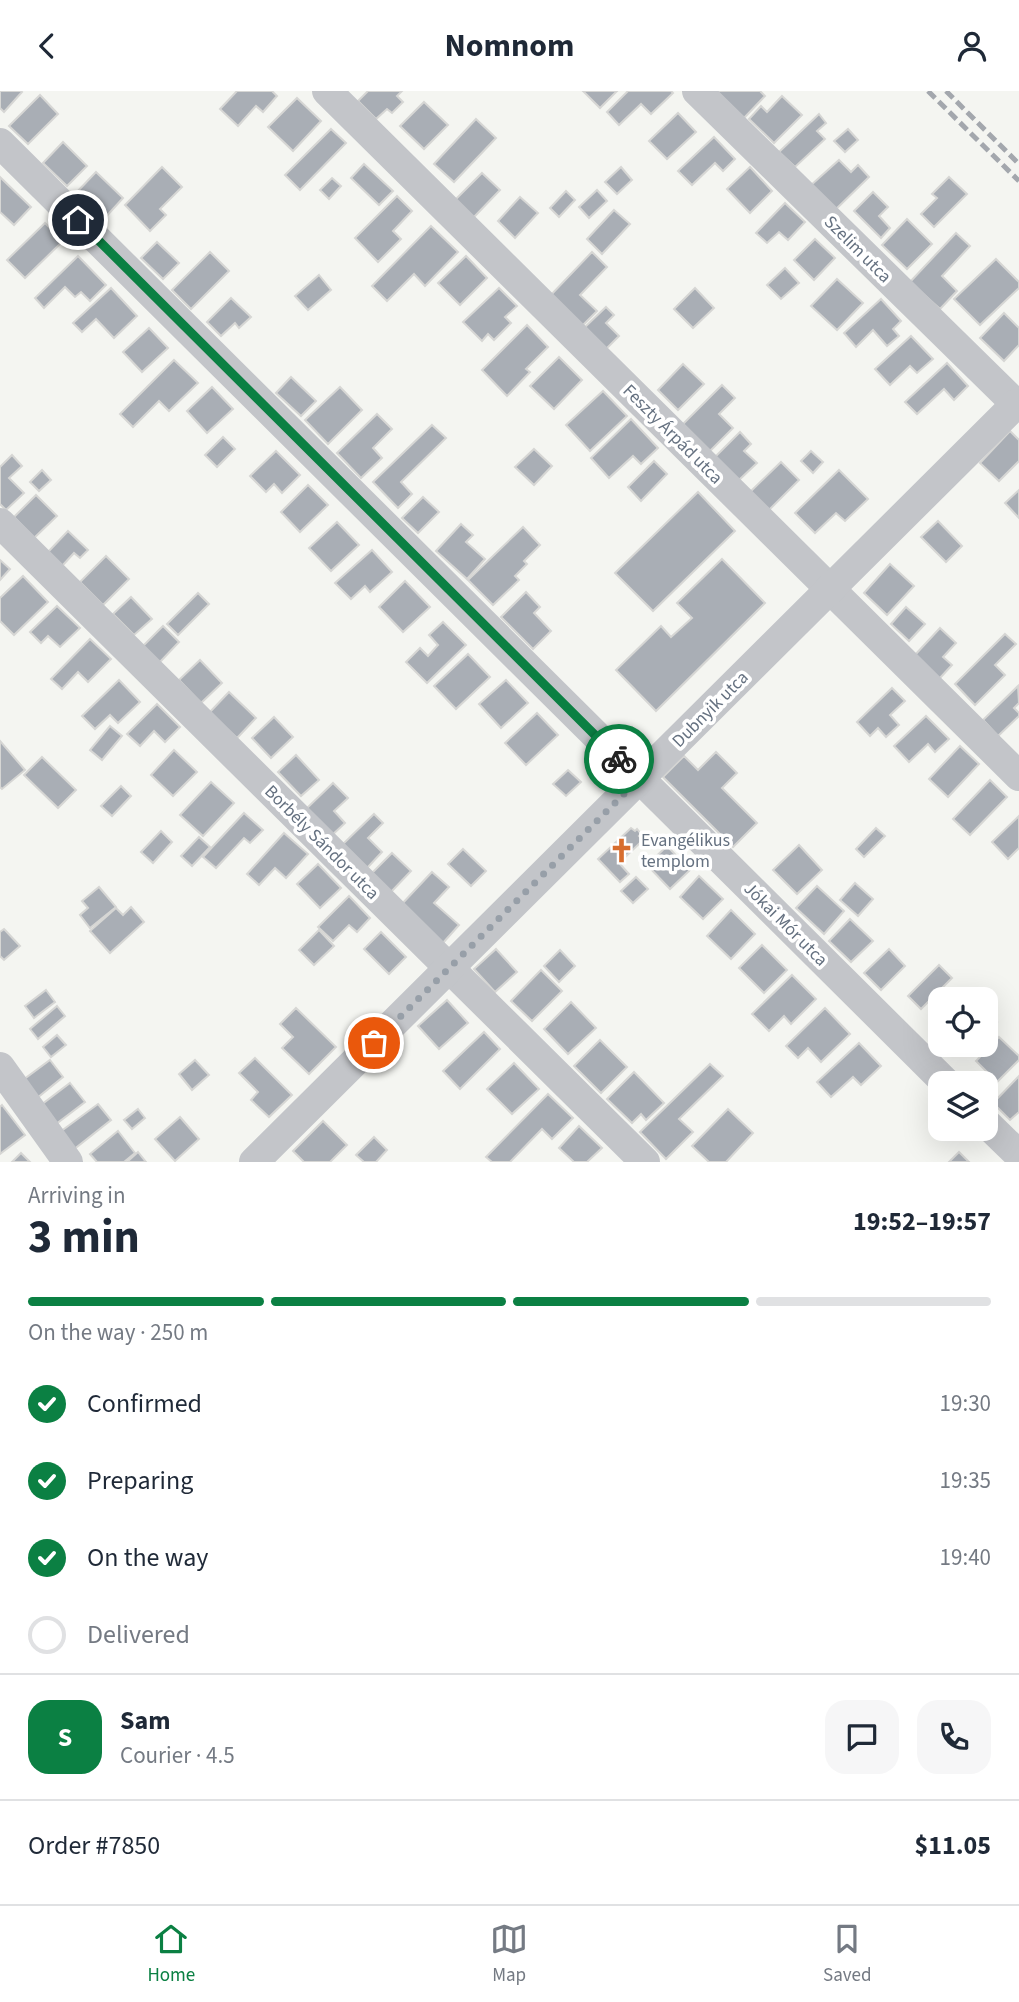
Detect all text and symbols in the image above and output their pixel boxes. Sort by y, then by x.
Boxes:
text: Nomnom [445,23,574,69]
icon: back [28,27,66,65]
icon: person [953,27,991,65]
pin [48,190,108,250]
icon: home [59,201,97,239]
street label: Szelim utca [818,210,897,289]
street label: Feszty Árpád utca [617,379,728,490]
street label: Dubnyik utca [667,666,754,753]
courier [584,724,654,794]
icon: bike [600,740,638,778]
street label: Borbély Sándor utca [259,779,385,905]
place label: Evangélikus templom [641,828,730,874]
church icon: Evangélikus templom [607,836,635,864]
street label: Jókai Mór utca [738,877,833,972]
map controls [928,987,998,1141]
button: locate [928,987,998,1057]
pin [344,1013,404,1073]
icon: bag [355,1024,393,1062]
button: layers [928,1071,998,1141]
text: Arriving in [28,1179,126,1212]
text: 19:52–19:57 [853,1203,991,1240]
text: 3 min [28,1205,140,1270]
text: On the way · 250 m [28,1316,208,1349]
icon: check [28,1385,66,1423]
text: Confirmed [87,1385,202,1422]
text: 19:30 [940,1387,991,1420]
icon: check [28,1462,66,1500]
text: Preparing [87,1462,193,1499]
text: 19:35 [940,1464,991,1497]
icon: check [28,1539,66,1577]
text: On the way [87,1539,208,1576]
text: 19:40 [940,1541,991,1574]
text: Delivered [87,1616,190,1653]
button: chat [825,1700,899,1774]
button: phone [917,1700,991,1774]
text: Sam [120,1702,170,1739]
text: S [58,1719,72,1756]
text: Courier · 4.5 [120,1739,235,1772]
text: Order #7850 [28,1827,160,1864]
text: $11.05 [915,1827,991,1864]
tab: Home [147,1920,195,1989]
tab: Map [490,1920,528,1989]
tab: Saved [823,1920,872,1989]

